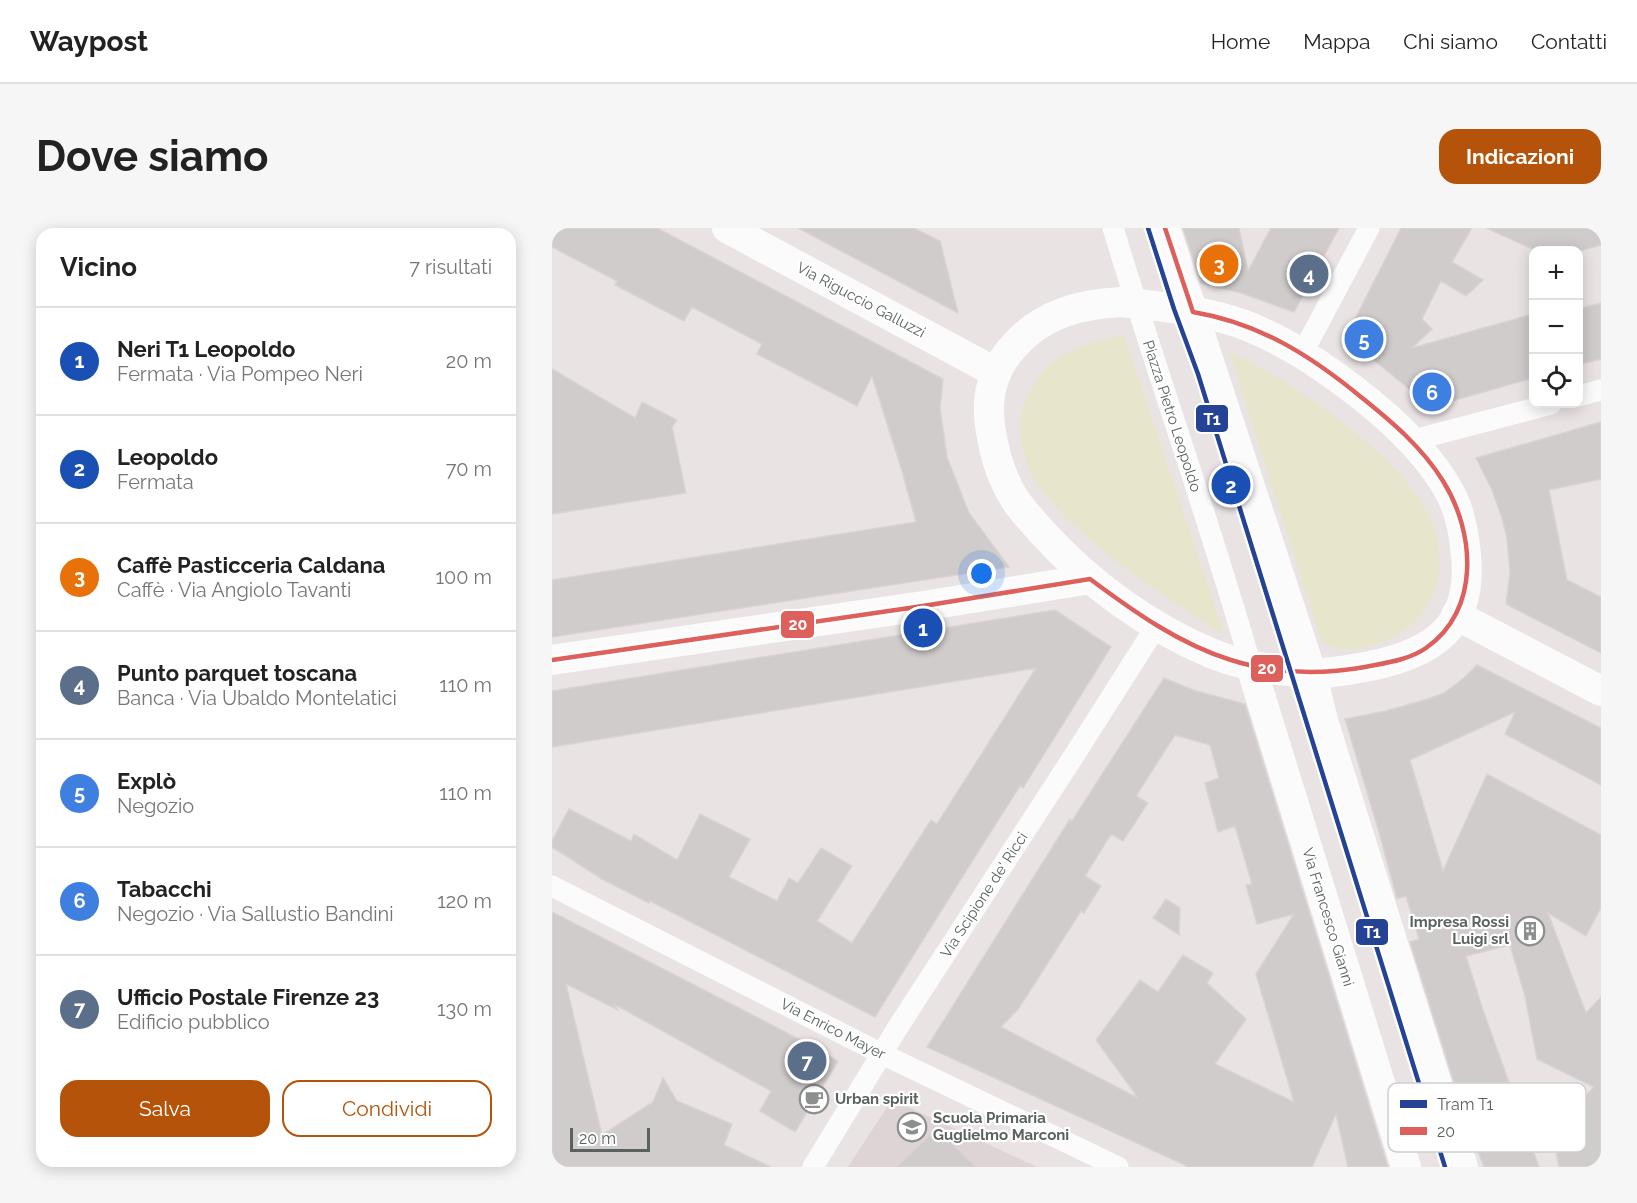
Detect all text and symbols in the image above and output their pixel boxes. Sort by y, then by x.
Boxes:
text: Waypost [30,25,148,58]
text: Home [1211,29,1270,54]
text: Mappa [1303,29,1370,54]
text: Chi siamo [1403,29,1498,54]
text: Contatti [1531,29,1607,54]
button: Indicazioni [1439,129,1601,184]
text: Dove siamo [36,132,268,181]
pin: 3 [1200,242,1238,286]
map controls [1529,246,1583,408]
button: + [1529,246,1583,300]
text: Vicino [60,252,137,282]
pin: 4 [1290,252,1329,296]
text: 7 risultati [409,255,492,279]
street label: Via Riguccio Galluzzi [794,258,928,342]
button: − [1529,300,1583,354]
pin: 5 [1344,316,1384,362]
text: Neri T1 Leopoldo [117,336,295,362]
street label: Piazza Pietro Leopoldo [1139,338,1205,494]
text: 1 [75,349,84,373]
text: 20 m [446,349,492,373]
button: locate [1529,354,1583,408]
text: Fermata · Via Pompeo Neri [117,362,363,386]
pin: 6 [1412,370,1452,414]
line badge: T1 [1195,404,1229,433]
text: T1 [1203,410,1221,429]
text: Leopoldo [117,444,218,470]
text: 2 [74,457,85,481]
text: 70 m [446,457,492,481]
pin: 2 [1212,462,1250,508]
text: Fermata [117,470,194,494]
text: Caffè Pasticceria Caldana [117,552,385,578]
your location [967,559,996,588]
text: 3 [74,565,85,589]
text: 100 m [435,565,492,589]
text: Caffè · Via Angiolo Tavanti [117,578,351,602]
pin: 1 [904,606,943,650]
line badge: 20 [780,610,815,639]
text: 20 [789,615,808,634]
line badge: 20 [1250,654,1284,683]
text: 20 [1258,659,1277,678]
text: Punto parquet toscana [117,660,357,686]
text: 4 [74,673,85,697]
text: 110 m [439,673,492,697]
text: Banca · Via Ubaldo Montelatici [117,686,397,710]
text: Explò [117,768,176,794]
text: 5 [74,781,85,805]
text: 110 m [439,781,492,805]
text: Negozio [117,794,194,818]
street label: Via Scipione de' Ricci [937,829,1031,961]
street label: Via Francesco Gianni [1298,846,1358,988]
text: Tabacchi [117,876,212,902]
text: 6 [73,889,86,913]
text: 120 m [437,889,492,913]
text: Negozio · Via Sallustio Bandini [117,902,394,926]
place label: Impresa Rossi Luigi srl [1409,913,1509,948]
building icon: Impresa Rossi Luigi srl [1514,915,1546,947]
line badge: T1 [1355,918,1389,946]
text: T1 [1363,923,1381,942]
text: Ufficio Postale Firenze 23 [117,984,379,1010]
street label: Via Enrico Mayer [777,995,889,1064]
text: 7 [74,997,85,1021]
text: 130 m [437,997,492,1021]
text: Edificio pubblico [117,1010,270,1034]
pin: 7 [788,1038,826,1084]
button: Salva [60,1080,270,1137]
button: Condividi [282,1080,492,1137]
cafe icon: Urban spirit [798,1083,830,1115]
legend [1388,1083,1586,1152]
place label: Urban spirit [835,1090,919,1108]
text: Tram T1 [1437,1095,1494,1114]
place label: Scuola Primaria Guglielmo Marconi [933,1109,1069,1144]
school or university icon: Scuola Primaria Guglielmo Marconi [896,1111,928,1143]
text: 20 [1437,1122,1455,1141]
scale bar [570,1125,650,1152]
text: 20 m [579,1129,616,1148]

